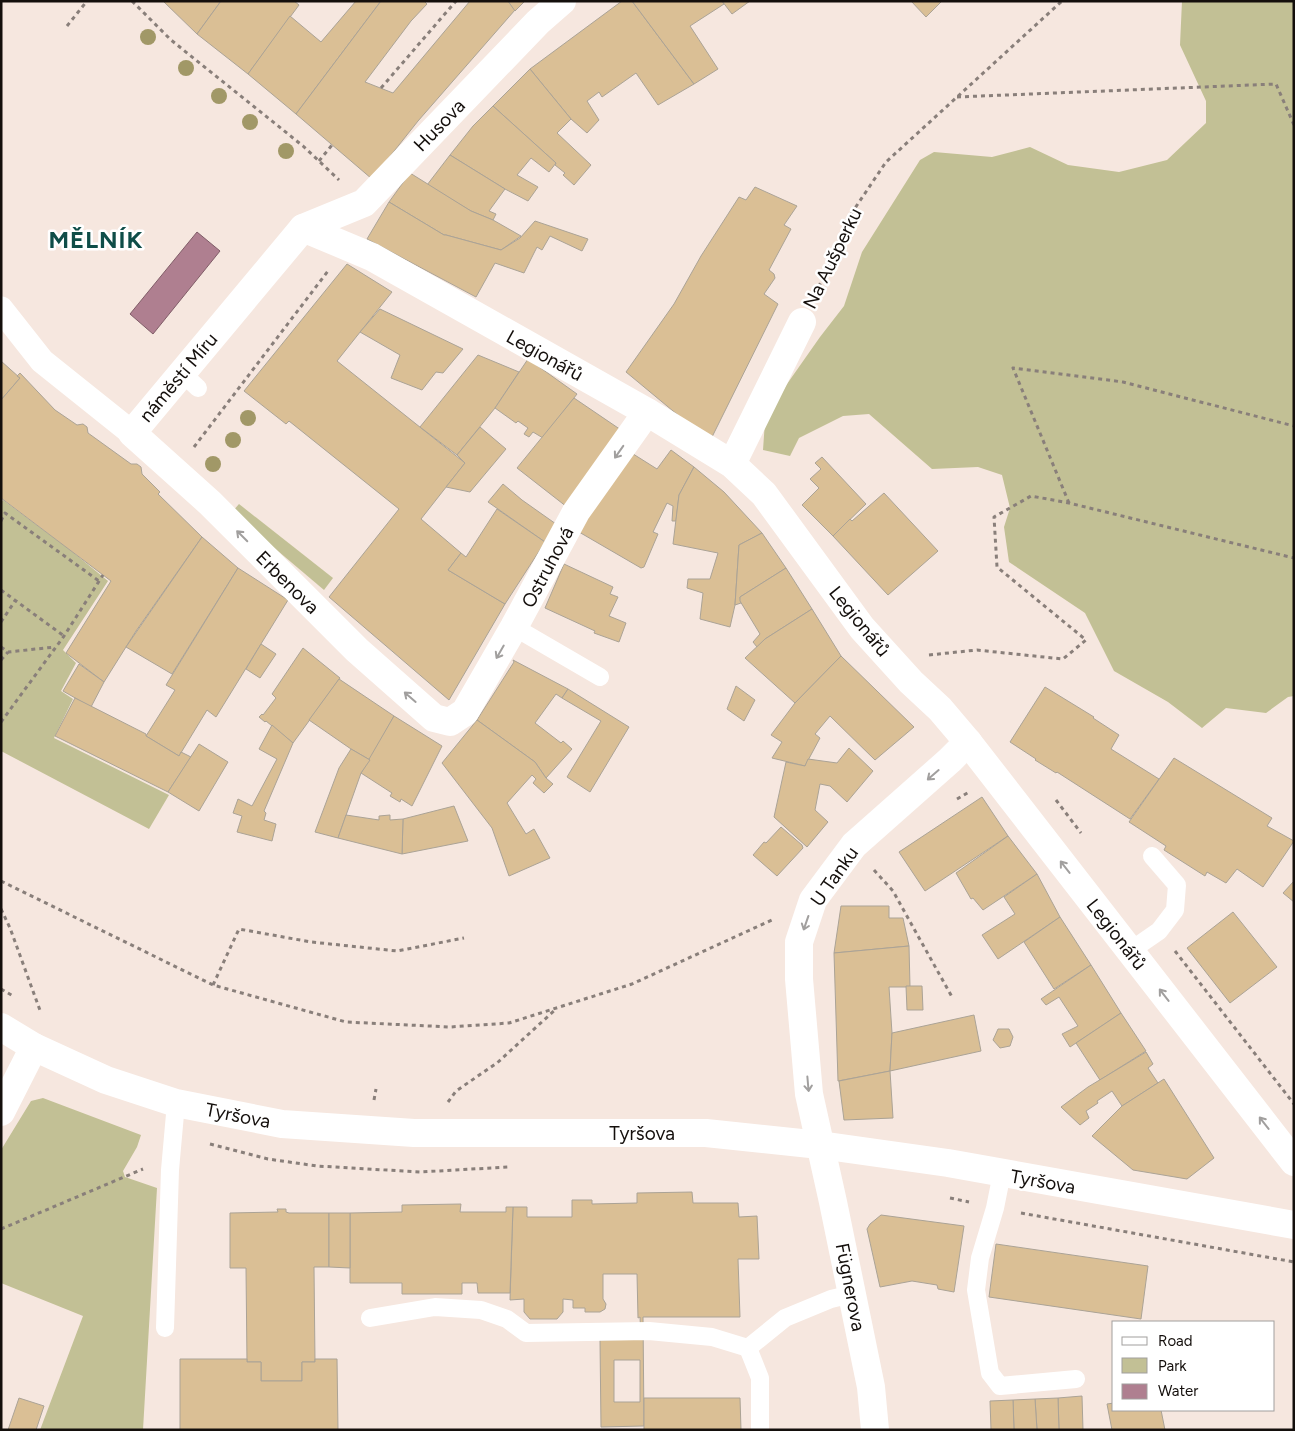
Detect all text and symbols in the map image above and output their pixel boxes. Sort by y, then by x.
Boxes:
street label: Husova [409,94,470,156]
street label: Na Aušperku [798,204,867,312]
district label: MĚLNÍK [48,225,144,254]
street label: Legionářů [502,325,587,386]
street label: náměstí Míru [134,328,222,427]
one-way arrow [614,445,624,459]
street label: Ostruhová [517,523,578,612]
one-way arrow [237,530,249,542]
street label: Erbenova [251,546,324,619]
street label: Legionářů [824,581,895,661]
one-way arrow [495,644,505,659]
one-way arrow [403,691,416,702]
one-way arrow [926,770,939,781]
street label: U Tanku [806,842,863,911]
one-way arrow [1059,861,1070,874]
street label: Legionářů [1082,894,1152,975]
one-way arrow [800,914,810,930]
one-way arrow [1159,989,1170,1002]
one-way arrow [803,1075,813,1091]
street label: Tyršova [203,1098,272,1133]
one-way arrow [1259,1117,1270,1130]
street label: Tyršova [609,1122,675,1145]
street label: Tyršova [1009,1164,1077,1199]
street label: Fügnerova [831,1241,870,1333]
legend [1112,1321,1275,1411]
text: Road [1158,1332,1193,1350]
text: Park [1158,1357,1187,1375]
text: Water [1158,1382,1198,1400]

